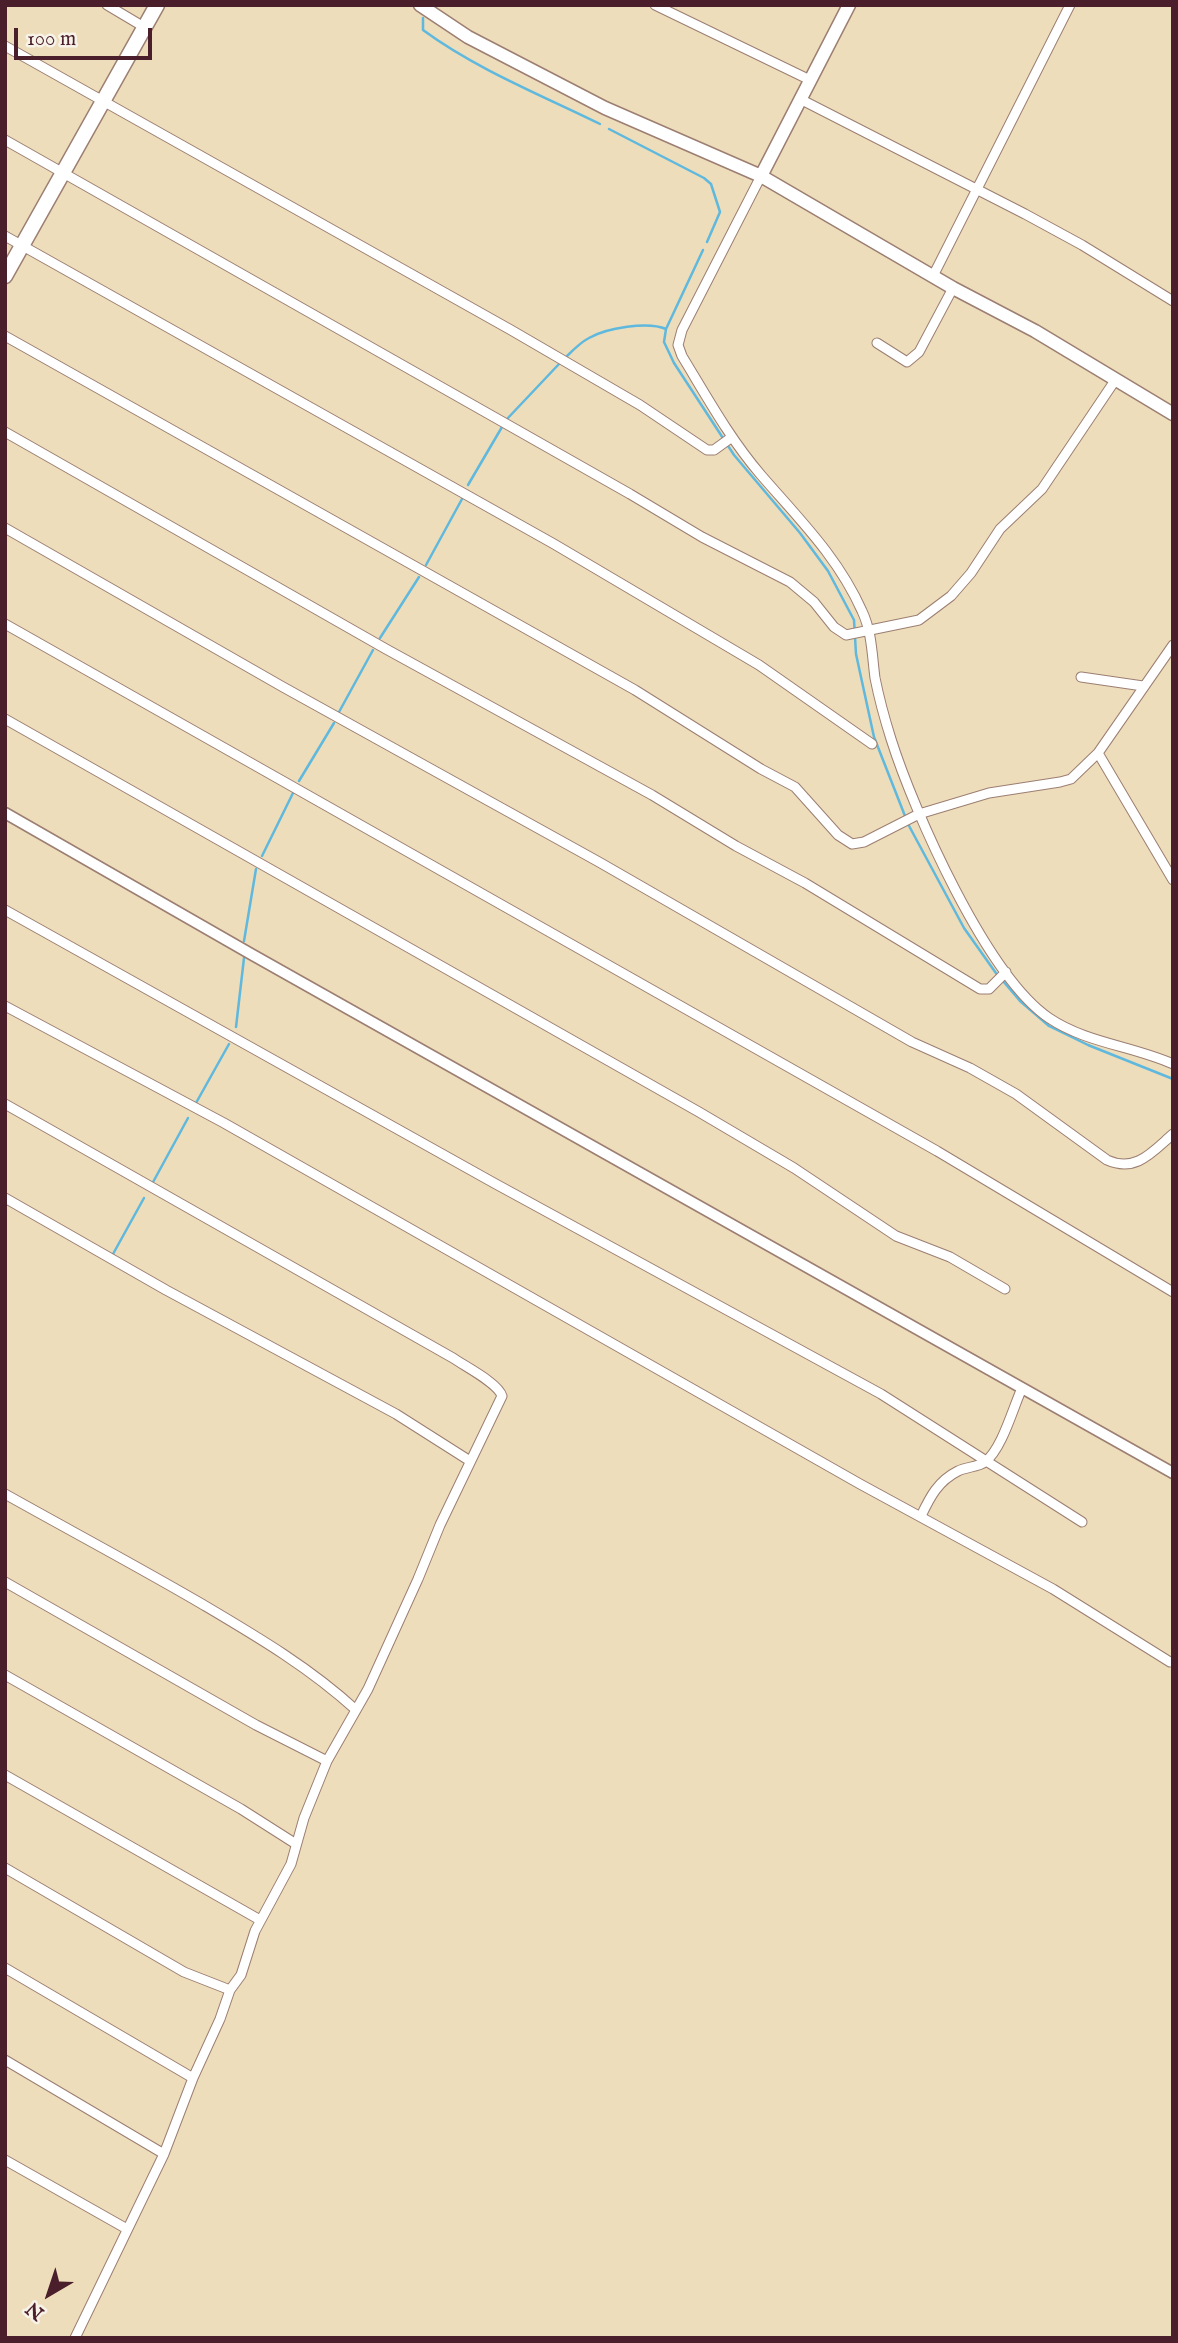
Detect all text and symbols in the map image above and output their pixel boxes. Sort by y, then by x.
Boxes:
scale bar [18,14,156,58]
text: 100 m [27,26,76,53]
north arrow [14,2259,84,2329]
text: N [22,2296,50,2325]

